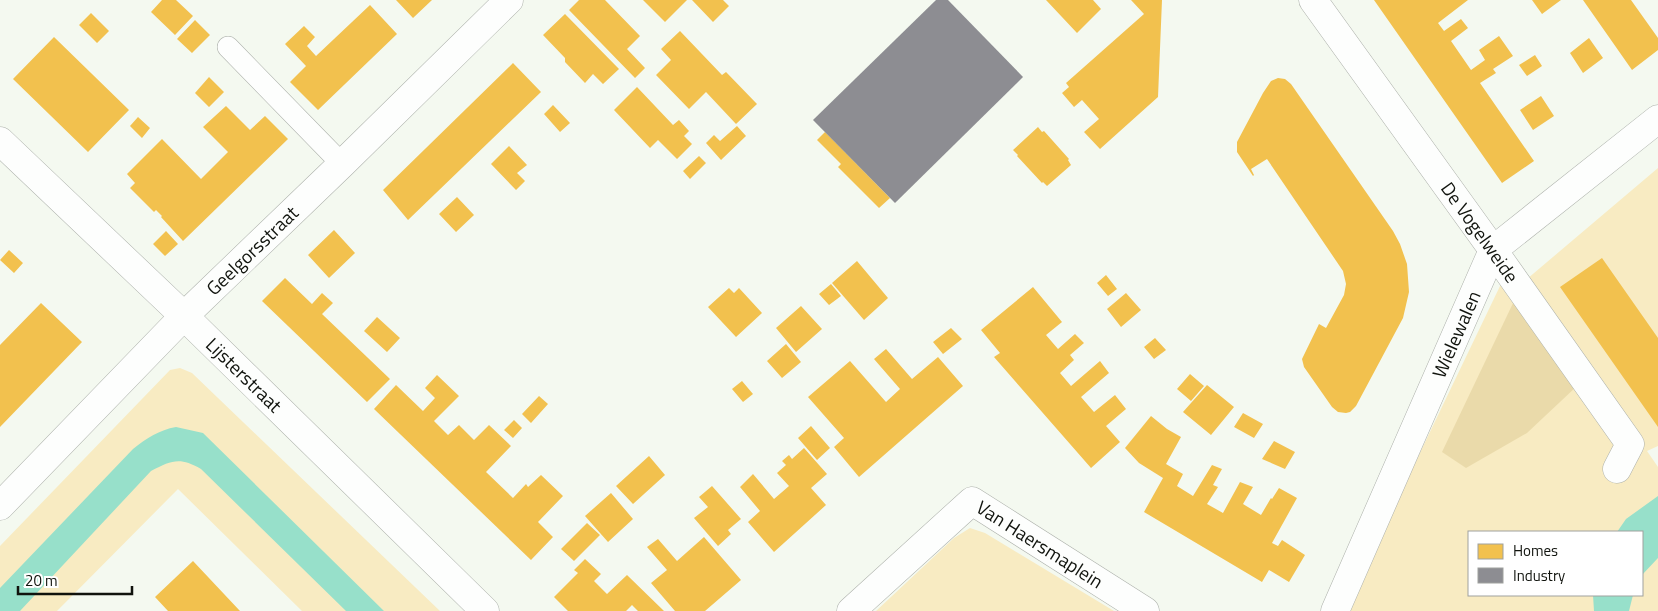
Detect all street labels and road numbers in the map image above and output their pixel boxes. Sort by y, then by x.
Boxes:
street label: De Vogelweide [1434,175,1527,288]
street label: Geelgorsstraat [199,198,305,302]
street label: Wielewalen [1424,286,1487,382]
street label: Lijsterstraat [200,330,289,419]
street label: Van Haersmaplein [971,492,1109,595]

